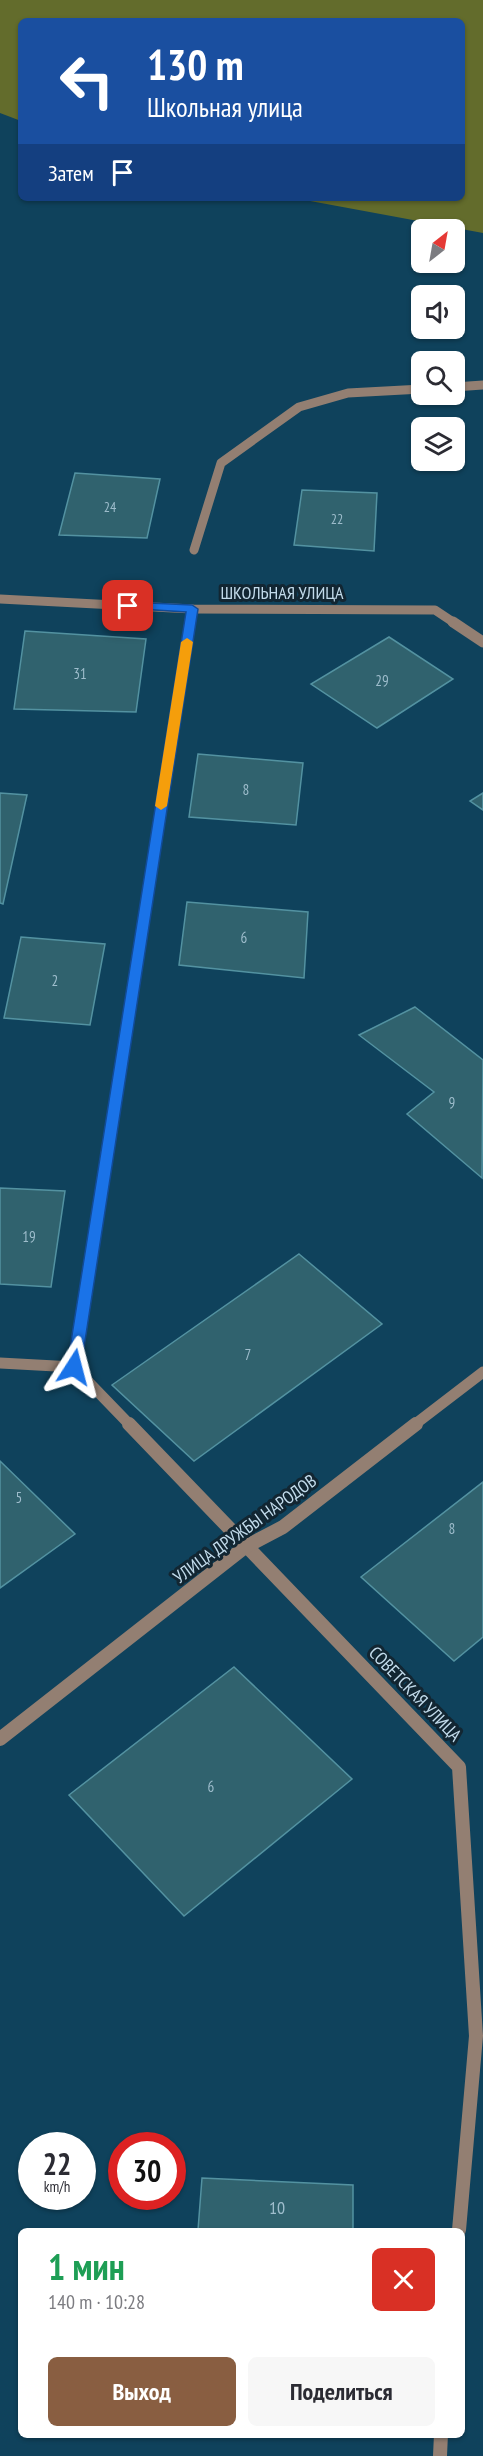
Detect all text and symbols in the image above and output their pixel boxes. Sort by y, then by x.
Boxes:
text: 130 m [147,37,244,92]
icon: left [48,42,126,120]
text: Школьная улица [147,90,303,124]
icon: arrive [106,156,139,189]
text: Затем [48,159,94,187]
north arrow [411,219,465,273]
map controls [411,219,465,471]
button: sound [411,285,465,339]
button: search [411,351,465,405]
button: layers [411,417,465,471]
house number: 24 [104,498,117,516]
house number: 22 [331,510,343,528]
pin [102,580,153,631]
street label: ШКОЛЬНАЯ УЛИЦА [220,581,344,604]
icon: arrive [111,589,144,622]
house number: 31 [73,664,87,683]
house number: 29 [375,671,389,690]
house number: 8 [243,780,249,799]
house number: 6 [241,928,248,947]
house number: 2 [52,971,58,990]
house number: 9 [449,1093,455,1112]
house number: 19 [22,1227,36,1246]
position arrow [42,1335,106,1399]
house number: 7 [245,1345,251,1364]
street label: УЛИЦА ДРУЖБЫ НАРОДОВ [169,1469,321,1588]
house number: 5 [16,1488,22,1507]
house number: 8 [449,1519,455,1538]
street label: СОВЕТСКАЯ УЛИЦА [364,1641,467,1747]
house number: 6 [208,1777,215,1796]
speed limit sign: 30 [108,2132,186,2210]
text: 22 [43,2144,71,2183]
text: km/h [44,2177,70,2196]
house number: 10 [269,2196,285,2219]
text: 1 мин [48,2243,125,2290]
button: close [372,2248,435,2311]
text: 140 m · 10:28 [48,2289,145,2315]
button: Выход [48,2357,236,2426]
button: Поделиться [248,2357,435,2426]

